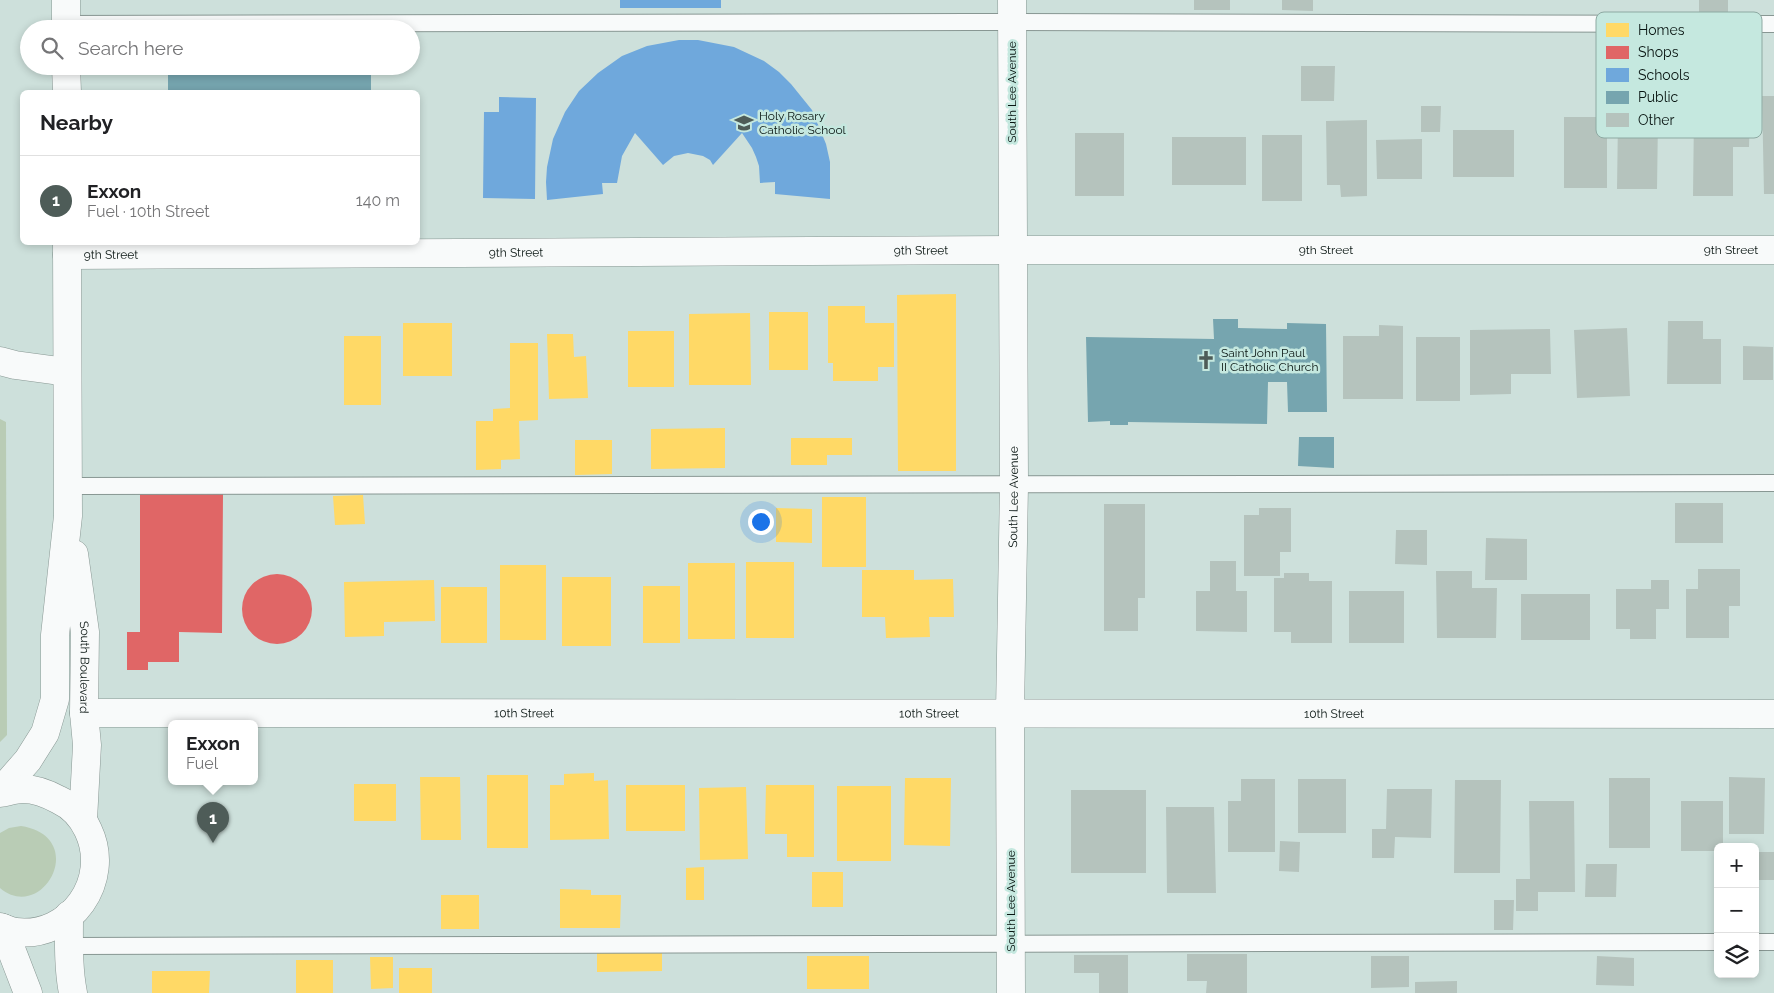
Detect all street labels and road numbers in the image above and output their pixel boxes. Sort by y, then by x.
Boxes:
street label: South Lee Avenue [1005,41,1019,143]
street label: 9th Street [894,243,948,258]
street label: 9th Street [1299,243,1353,257]
street label: 9th Street [1704,243,1758,257]
street label: 9th Street [489,245,543,260]
street label: 9th Street [84,248,138,262]
street label: South Lee Avenue [1006,446,1021,548]
street label: South Boulevard [77,620,92,714]
street label: 10th Street [494,706,554,720]
street label: 10th Street [899,706,959,721]
street label: 10th Street [1304,707,1364,721]
street label: South Lee Avenue [1004,850,1018,952]

